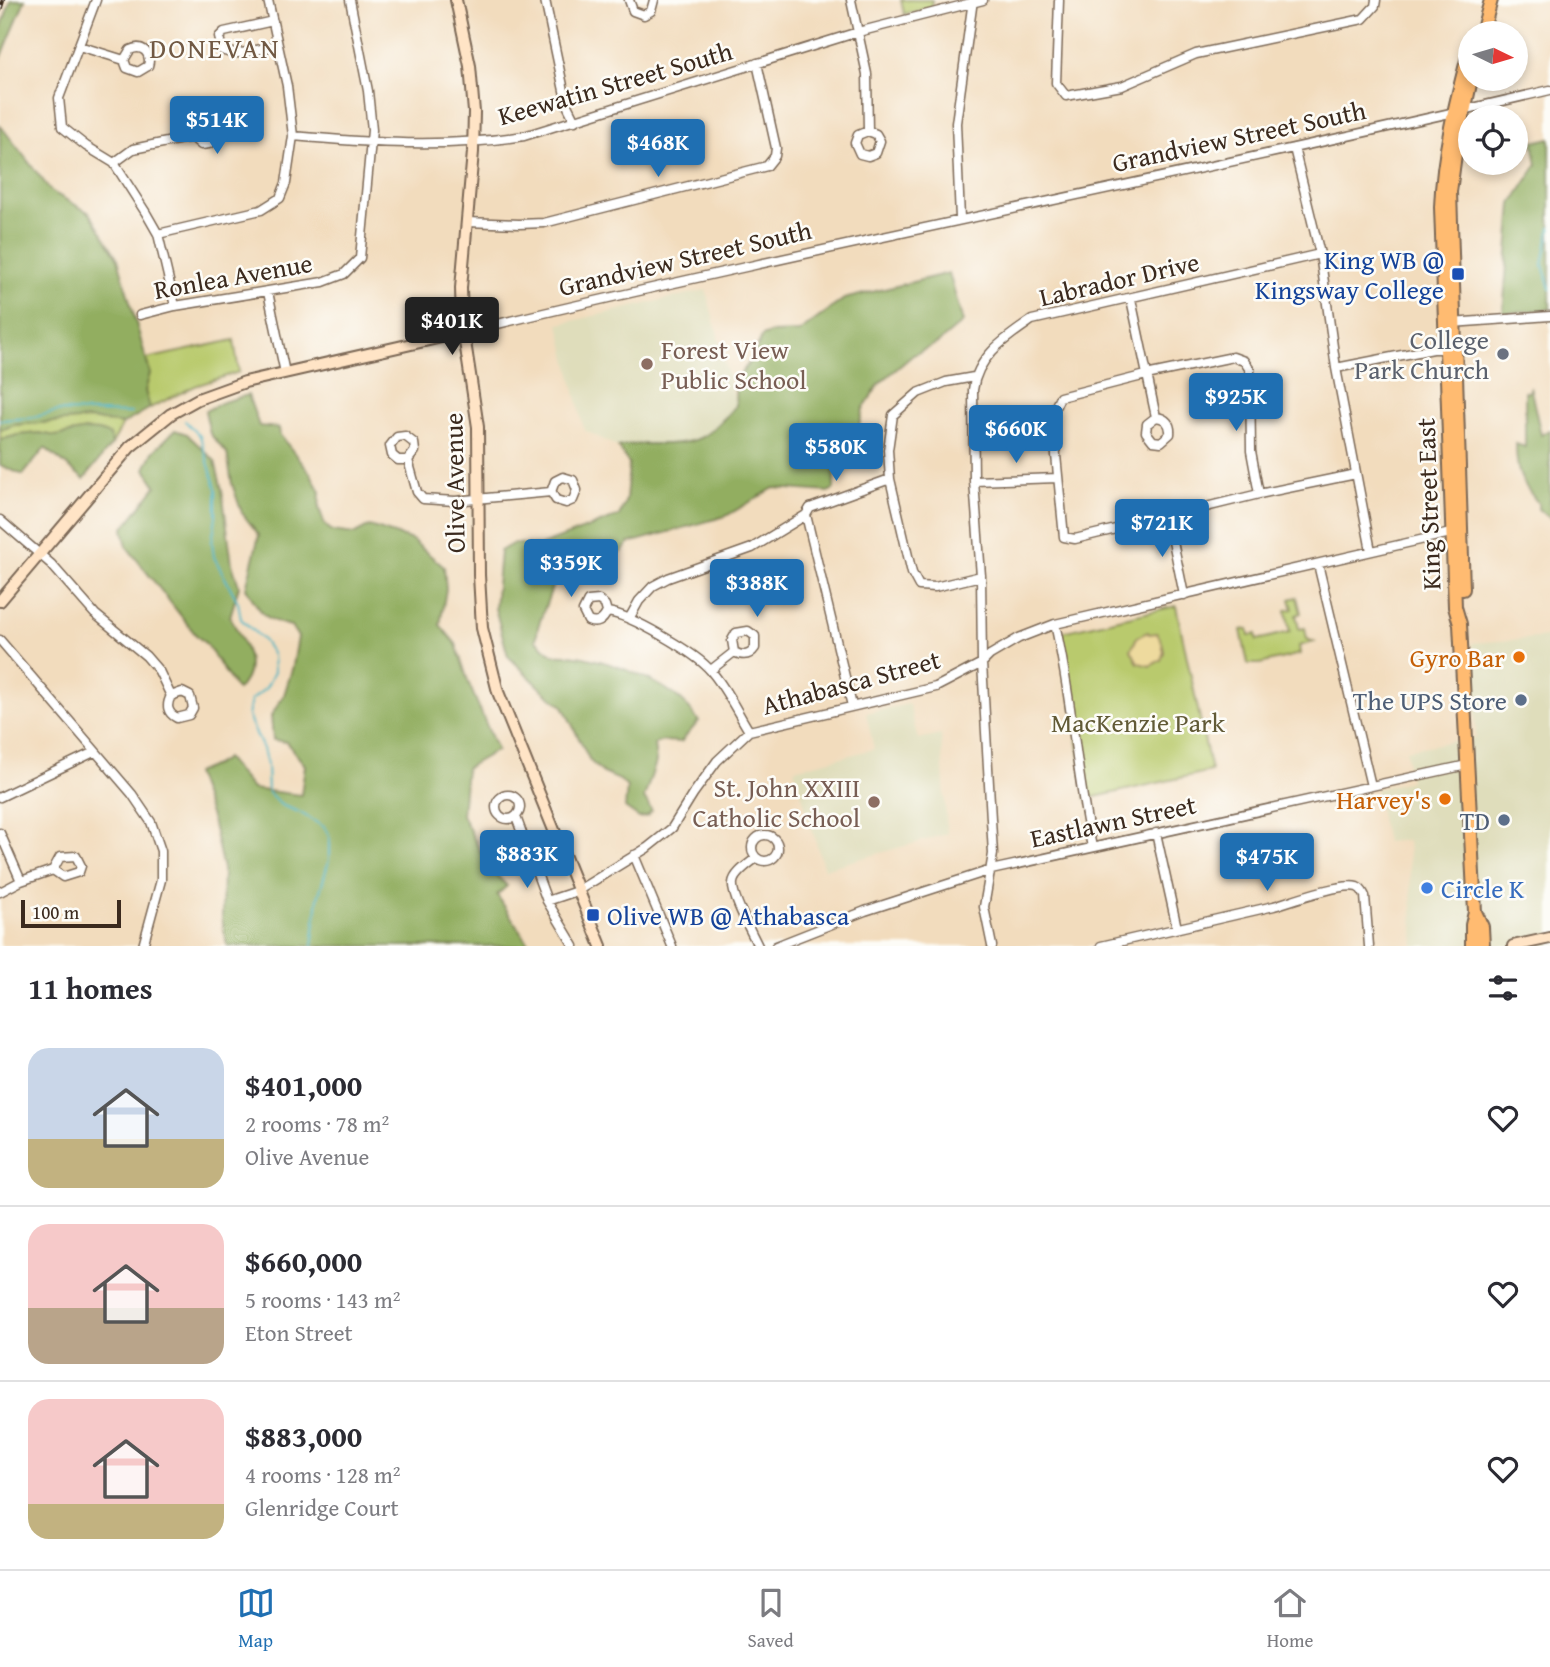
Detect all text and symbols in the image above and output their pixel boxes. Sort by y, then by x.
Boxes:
north arrow [1458,21,1528,91]
map controls [1458,21,1528,175]
district label: DONEVAN [149,27,281,68]
street label: Keewatin Street South [493,31,737,135]
street label: Grandview Street South [1109,90,1370,182]
pin: $514K [168,96,266,156]
text: $514K [186,102,248,135]
button: locate [1458,105,1528,175]
pin: $468K [609,120,707,179]
text: $468K [627,125,689,158]
street label: Grandview Street South [555,210,816,306]
place label: King WB @ Kingsway College [1255,240,1444,309]
street label: Labrador Drive [1035,242,1203,316]
street label: Ronlea Avenue [151,243,315,309]
marker: King WB @ Kingsway College [1450,266,1466,282]
pin: $401K [403,298,501,357]
text: $401K [421,303,483,336]
place label: College Park Church [1354,320,1489,389]
place label: Forest View Public School [661,330,807,399]
marker: College Park Church [1495,346,1511,362]
marker: Forest View Public School [639,356,655,372]
pin: $925K [1187,374,1285,433]
text: $925K [1205,379,1267,412]
pin: $660K [967,406,1065,465]
text: $660K [985,411,1047,444]
street label: Olive Avenue [433,412,475,554]
street label: King Street East [1406,417,1450,591]
pin: $580K [787,424,885,483]
text: $580K [805,429,867,462]
pin: $721K [1113,500,1211,559]
text: $721K [1131,505,1193,538]
pin: $359K [522,540,620,599]
text: $359K [540,545,602,578]
pin: $388K [708,560,806,619]
text: $388K [726,565,788,598]
place label: Gyro Bar [1410,638,1505,677]
street label: Athabasca Street [757,639,945,725]
marker: Gyro Bar [1511,649,1527,665]
place label: The UPS Store [1353,681,1507,720]
marker: The UPS Store [1513,692,1529,708]
park label: MacKenzie Park [1051,703,1226,742]
place label: St. John XXIII Catholic School [692,768,860,837]
place label: Harvey's [1336,780,1431,819]
street label: Eastlawn Street [1026,784,1200,858]
marker: Harvey's [1437,791,1453,807]
marker: St. John XXIII Catholic School [866,794,882,810]
place label: TD [1460,801,1490,840]
marker: TD [1496,812,1512,828]
pin: $883K [478,830,576,890]
pin: $475K [1218,834,1316,893]
text: $883K [496,836,558,869]
text: $475K [1236,839,1298,872]
place label: Circle K [1441,869,1525,908]
marker: Circle K [1419,880,1435,896]
place label: Olive WB @ Athabasca [607,896,850,935]
scale bar [21,897,121,929]
text: 100 m [32,898,79,926]
marker: Olive WB @ Athabasca [585,907,601,923]
text: 11 homes [28,966,153,1010]
icon: filters [1484,969,1522,1007]
text: $401,000 [245,1063,362,1107]
icon: home [84,1076,168,1160]
icon: heart [1484,1099,1522,1137]
text: 2 rooms · 78 m² [245,1107,389,1140]
text: Olive Avenue [245,1140,369,1173]
text: $660,000 [245,1239,362,1283]
icon: home [84,1252,168,1336]
icon: heart [1484,1275,1522,1313]
text: 5 rooms · 143 m² [245,1283,400,1316]
text: Eton Street [245,1316,353,1349]
text: $883,000 [245,1414,362,1458]
icon: home [84,1427,168,1511]
icon: heart [1484,1450,1522,1488]
text: 4 rooms · 128 m² [245,1458,400,1491]
text: Glenridge Court [245,1491,399,1524]
tab: Map [237,1584,275,1654]
tab: Saved [748,1584,794,1654]
tab: Home [1267,1584,1313,1654]

